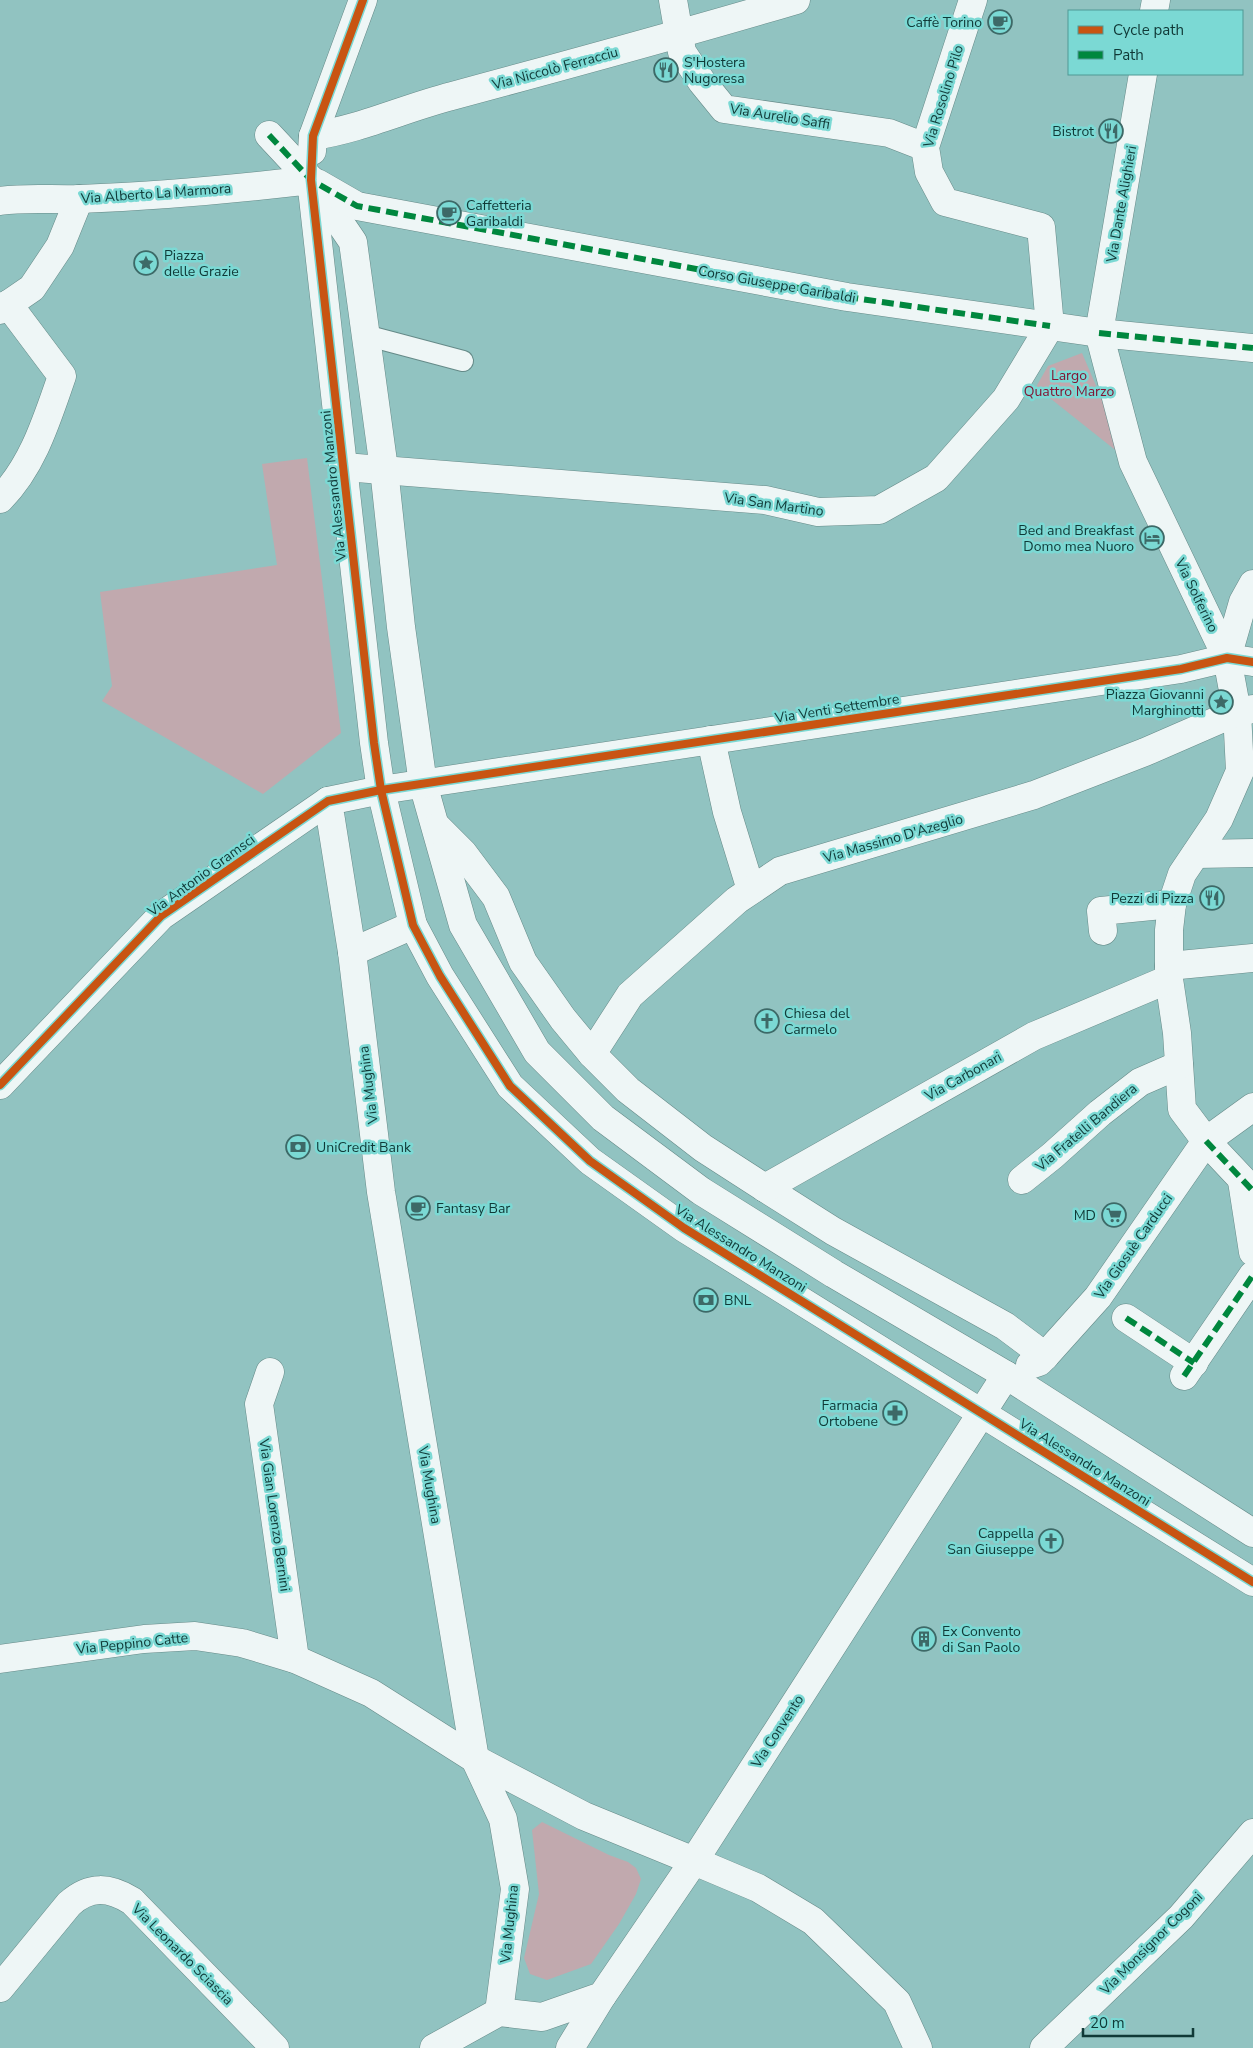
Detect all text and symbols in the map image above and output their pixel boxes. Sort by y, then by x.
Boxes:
cafe icon: Caffè Torino [987,9,1013,35]
legend [1068,10,1243,75]
place label: Caffè Torino [906,13,982,32]
text: Cycle path [1113,20,1184,40]
street label: Via Rosolino Pilo [919,42,968,151]
street label: Via Niccolò Ferracciu [489,43,620,95]
text: Path [1113,45,1144,65]
place label: S'Hostera Nugoresa [684,53,745,88]
restaurant icon: S'Hostera Nugoresa [653,57,679,83]
street label: Via Aurelio Saffi [727,99,831,134]
restaurant icon: Bistrot [1098,118,1124,144]
place label: Bistrot [1052,122,1094,141]
street label: Via Dante Alighieri [1102,144,1141,265]
street label: Via Alberto La Marmora [79,179,232,208]
place label: Caffetteria Garibaldi [466,196,532,231]
cafe icon: Caffetteria Garibaldi [436,200,462,226]
place label: Piazza delle Grazie [164,246,239,281]
place icon: Piazza delle Grazie [133,250,159,276]
street label: Corso Giuseppe Garibaldi [697,261,857,308]
park label: Largo Quattro Marzo [1024,366,1114,401]
street label: Via Alessandro Manzoni [316,410,351,563]
street label: Via San Martino [722,488,825,521]
place label: Bed and Breakfast Domo mea Nuoro [1018,521,1134,556]
hotel icon: Bed and Breakfast Domo mea Nuoro [1139,525,1165,551]
street label: Via Solferino [1170,554,1223,636]
place label: Piazza Giovanni Marghinotti [1106,685,1204,720]
street label: Via Venti Settembre [773,689,901,728]
place icon: Piazza Giovanni Marghinotti [1208,689,1234,715]
street label: Via Massimo D'Azeglio [820,809,965,868]
street label: Via Antonio Gramsci [143,830,259,921]
restaurant icon: Pezzi di Pizza [1199,885,1225,911]
place label: Pezzi di Pizza [1111,889,1194,908]
place label: Chiesa del Carmelo [784,1004,850,1039]
church icon: Chiesa del Carmelo [754,1008,780,1034]
street label: Via Mughina [354,1045,383,1126]
street label: Via Carbonari [921,1047,1005,1106]
street label: Via Fratelli Bandiera [1031,1079,1141,1176]
bank icon: UniCredit Bank [285,1134,311,1160]
place label: UniCredit Bank [316,1138,412,1157]
street label: Via Giosuè Carducci [1089,1190,1177,1303]
cafe icon: Fantasy Bar [405,1195,431,1221]
place label: Fantasy Bar [436,1199,510,1218]
street label: Via Alessandro Manzoni [671,1200,810,1297]
supermarket icon: MD [1101,1202,1127,1228]
place label: MD [1074,1206,1096,1225]
bank icon: BNL [693,1287,719,1313]
place label: BNL [724,1291,752,1310]
place label: Farmacia Ortobene [818,1396,878,1431]
pharmacy icon: Farmacia Ortobene [882,1400,908,1426]
street label: Via Alessandro Manzoni [1015,1414,1154,1511]
street label: Via Gian Lorenzo Bernini [254,1437,295,1593]
street label: Via Mughina [413,1444,446,1525]
place label: Cappella San Giuseppe [947,1524,1034,1559]
church icon: Cappella San Giuseppe [1038,1528,1064,1554]
place label: Ex Convento di San Paolo [942,1622,1021,1657]
building icon: Ex Convento di San Paolo [911,1626,937,1652]
street label: Via Peppino Catte [74,1628,189,1659]
street label: Via Convento [746,1691,808,1772]
street label: Via Mughina [496,1884,523,1965]
street label: Via Monsignor Cogoni [1095,1888,1207,2000]
street label: Via Leonardo Sciascia [127,1899,238,2009]
scale bar [1083,2006,1193,2038]
text: 20 m [1090,2013,1125,2033]

